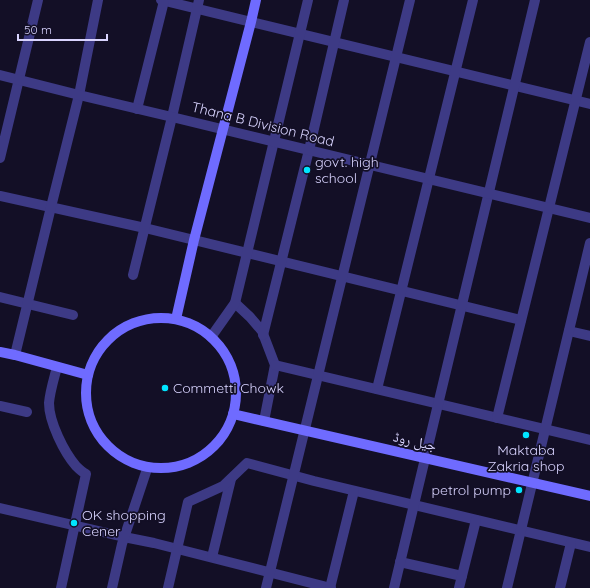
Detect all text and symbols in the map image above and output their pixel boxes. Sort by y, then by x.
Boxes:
scale bar [18,16,107,42]
text: 50 m [24,22,52,37]
street label: Thana B Division Road [190,98,336,150]
place label: govt. high school [315,153,379,187]
marker: govt. high school [302,165,312,175]
place label: Commetti Chowk [173,379,284,397]
marker: Commetti Chowk [160,383,170,393]
street label: جیل روڈ [392,427,438,455]
marker: Maktaba Zakria shop [521,430,531,440]
place label: Maktaba Zakria shop [487,441,565,475]
place label: petrol pump [432,481,511,499]
marker: petrol pump [514,485,524,495]
place label: OK shopping Cener [82,506,166,540]
marker: OK shopping Cener [69,518,79,528]

